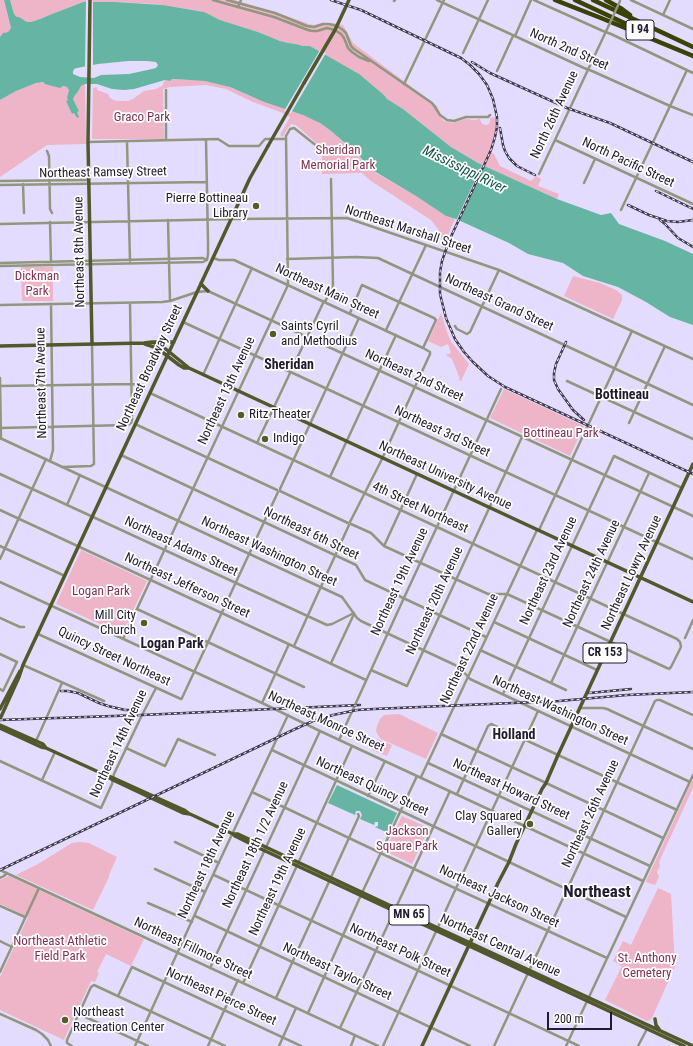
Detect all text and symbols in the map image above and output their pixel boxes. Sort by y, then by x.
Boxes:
road number: I 94 [626,20,654,40]
street label: North 2nd Street [527,26,611,74]
street label: North 26th Avenue [528,69,582,161]
park label: Graco Park [114,110,170,126]
street label: North Pacific Street [579,135,677,191]
park label: Sheridan Memorial Park [301,143,375,174]
water label: Mississippi River [420,143,508,197]
street label: Northeast Ramsey Street [39,164,167,182]
place label: Pierre Bottineau Library [166,191,248,222]
street label: Northeast 8th Avenue [71,196,89,308]
marker: Pierre Bottineau Library [251,201,261,211]
street label: Northeast Marshall Street [343,202,473,258]
street label: Northeast Main Street [273,261,381,323]
park label: Dickman Park [15,269,59,300]
street label: Northeast Grand Street [442,271,556,335]
street label: Northeast Broadway Street [114,302,186,434]
place label: Saints Cyril and Methodius [281,319,357,350]
street label: Northeast 7th Avenue [33,327,51,439]
marker: Saints Cyril and Methodius [268,329,278,339]
street label: Northeast 13th Avenue [195,334,259,448]
street label: Northeast 2nd Street [362,346,466,406]
district label: Sheridan [264,357,314,373]
district label: Bottineau [595,387,649,403]
street label: Northeast 3rd Street [391,403,493,461]
place label: Ritz Theater [249,407,311,423]
marker: Ritz Theater [236,410,246,420]
park label: Bottineau Park [523,426,599,442]
place label: Indigo [273,431,305,447]
marker: Indigo [260,434,270,444]
street label: Northeast University Avenue [376,438,514,514]
street label: 4th Street Northeast [370,479,470,537]
street label: Northeast 6th Street [261,504,361,564]
street label: Northeast Lowry Avenue [598,513,666,633]
street label: Northeast Adams Street [122,514,240,580]
street label: Northeast Washington Street [199,514,339,590]
street label: Northeast 23rd Avenue [517,514,581,628]
street label: Northeast 24th Avenue [560,517,624,631]
street label: Northeast 19th Avenue [368,525,432,639]
street label: Northeast 20th Avenue [403,544,467,658]
street label: Northeast Jefferson Street [122,550,252,622]
park label: Logan Park [72,584,130,600]
street label: Northeast 22nd Avenue [438,591,502,707]
place label: Mill City Church [95,608,136,639]
marker: Mill City Church [139,618,149,628]
street label: Quincy Street Northeast [55,624,173,690]
district label: Logan Park [140,636,204,652]
road number: CR 153 [583,643,627,663]
street label: Northeast Washington Street [490,673,630,749]
street label: Northeast 14th Avenue [87,687,151,801]
street label: Northeast Monroe Street [265,688,387,756]
district label: Holland [492,727,536,743]
street label: Northeast Quincy Street [313,754,431,820]
street label: Northeast Howard Street [450,756,572,824]
street label: Northeast 26th Avenue [559,757,623,871]
street label: Northeast 18th 1/2 Avenue [220,779,292,911]
street label: Northeast 18th Avenue [175,808,239,922]
place label: Clay Squared Gallery [455,809,522,840]
marker: Clay Squared Gallery [525,819,535,829]
park label: Jackson Square Park [376,824,438,855]
street label: Northeast 19th Avenue [246,825,310,939]
street label: Northeast Jackson Street [437,862,561,932]
district label: Northeast [563,883,631,903]
road number: MN 65 [389,905,429,925]
street label: Northeast Central Avenue [437,911,563,981]
street label: Northeast Fillmore Street [131,915,255,983]
street label: Northeast Polk Street [347,921,453,981]
park label: Northeast Athletic Field Park [13,934,107,965]
street label: Northeast Taylor Street [280,940,394,1004]
park label: St. Anthony Cemetery [617,951,677,982]
street label: Northeast Pierce Street [163,965,279,1029]
scale bar [549,1004,614,1030]
place label: Northeast Recreation Center [73,1005,164,1036]
text: 200 m [554,1012,584,1026]
marker: Northeast Recreation Center [60,1015,70,1025]

